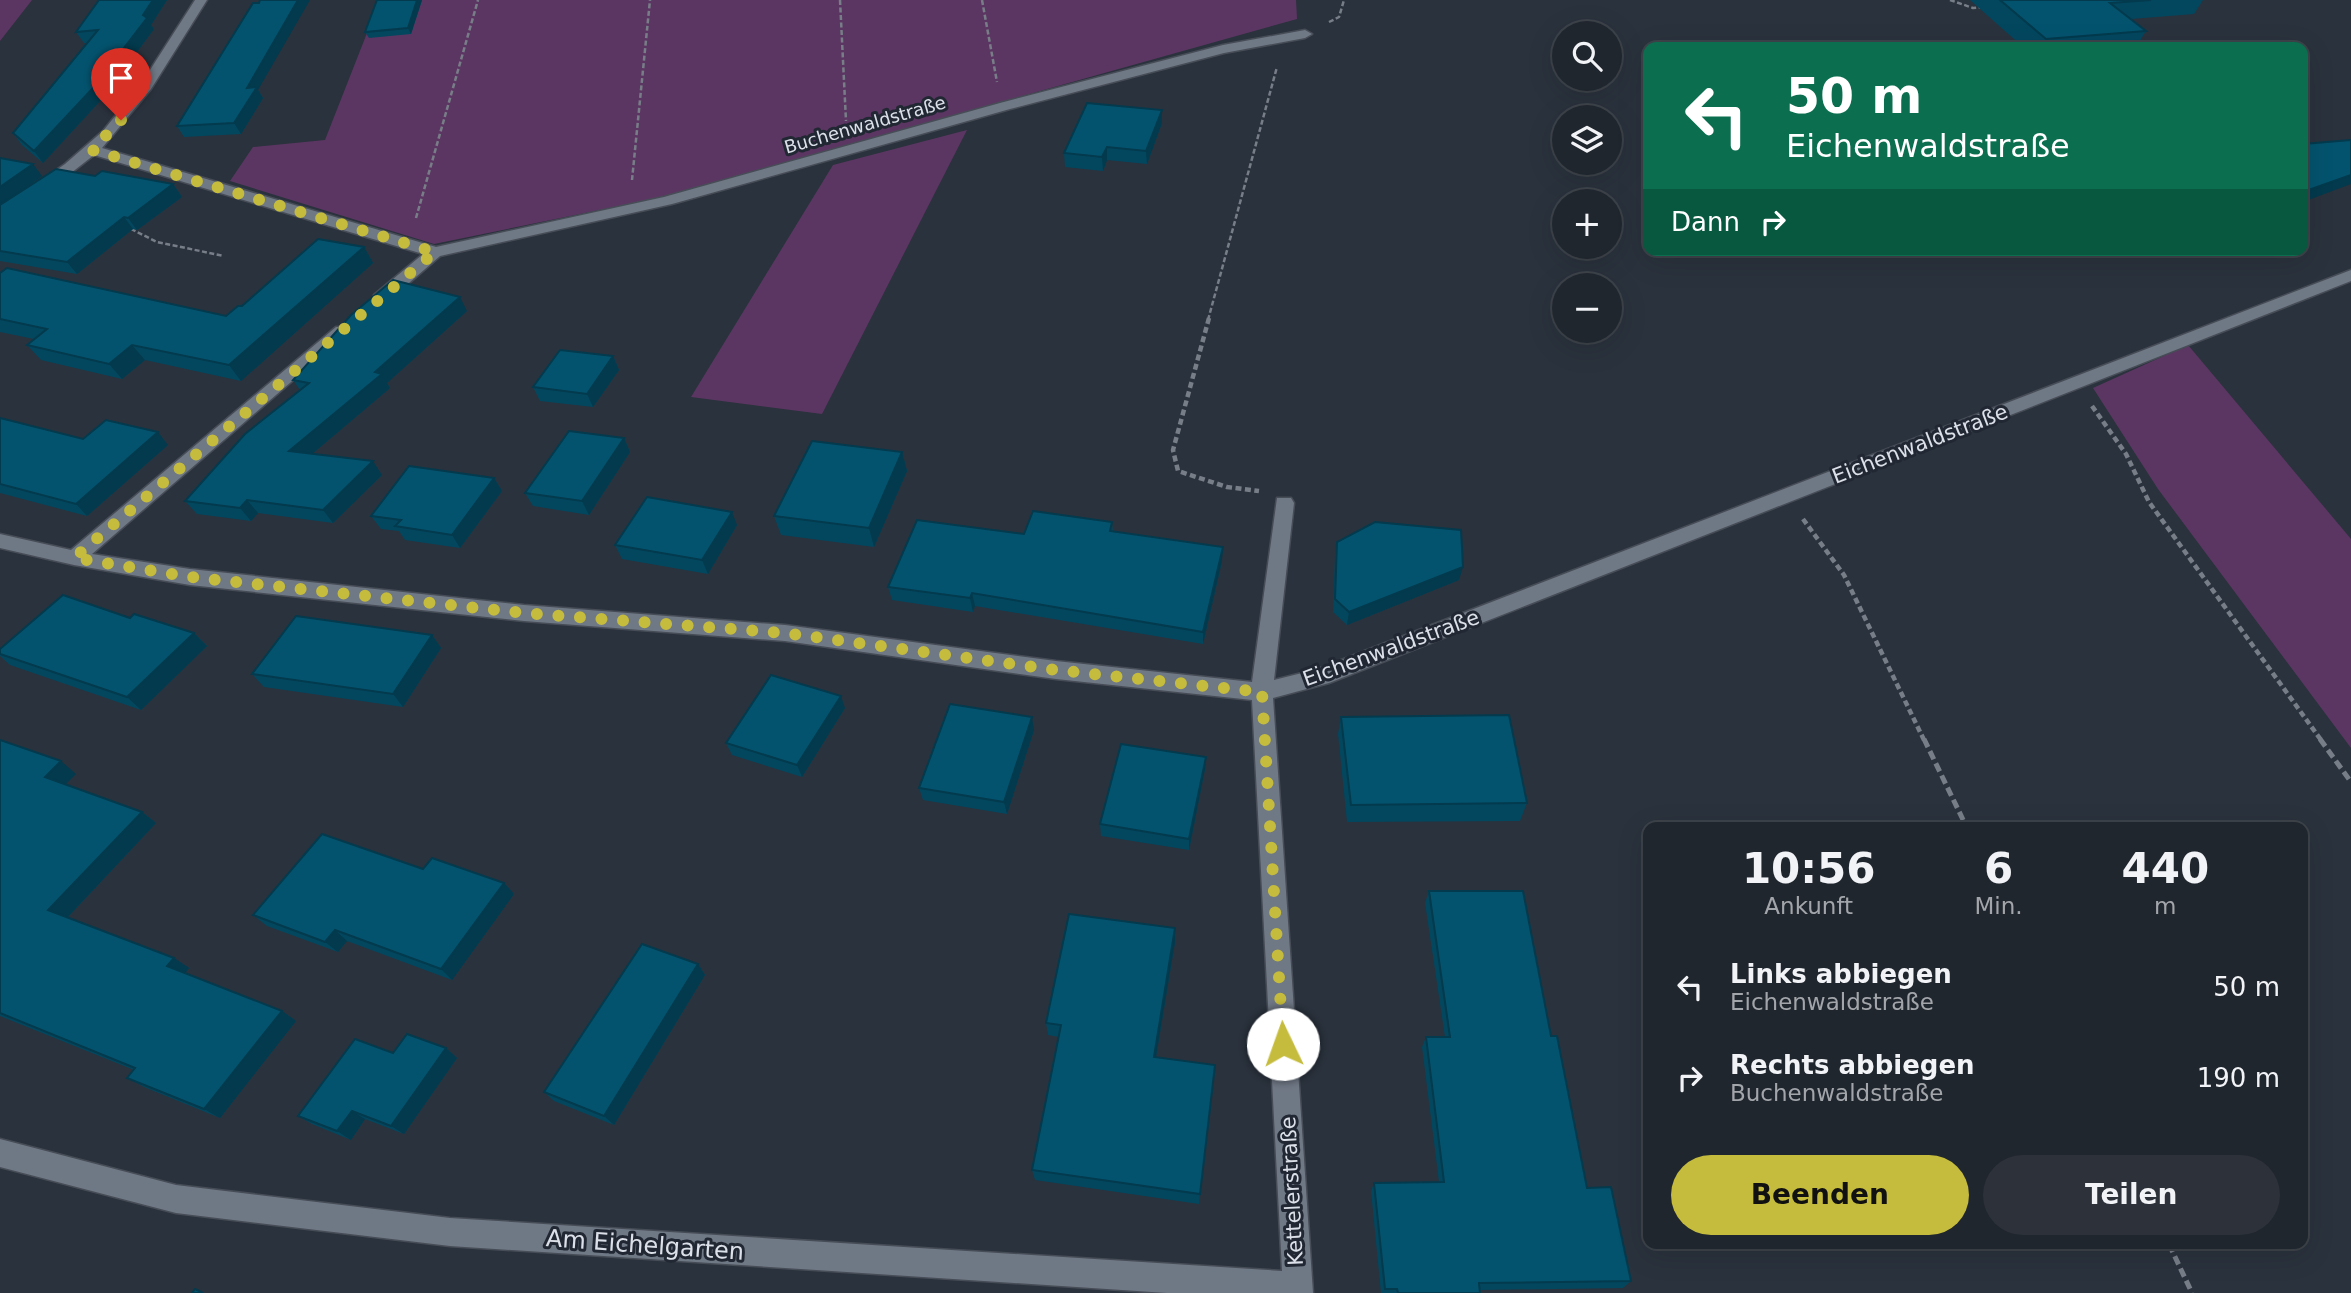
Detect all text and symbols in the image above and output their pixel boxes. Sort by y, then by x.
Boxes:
map controls [1552,21,1622,343]
button: search [1552,21,1622,91]
pin [91,48,151,120]
icon: arrive [102,59,140,97]
text: 50 m [1786,68,1922,125]
icon: left [1671,70,1762,161]
street label: Buchenwaldstraße [782,91,948,158]
button: layers [1552,105,1622,175]
text: Eichenwaldstraße [1786,127,2070,165]
button: + [1552,189,1622,259]
icon: right [1754,203,1792,241]
text: Dann [1671,207,1740,237]
button: − [1552,273,1622,343]
street label: Eichenwaldstraße [1829,399,2011,489]
street label: Eichenwaldstraße [1299,605,1483,691]
text: 10:56 [1742,844,1876,893]
text: 6 [1984,844,2013,893]
text: 440 [2121,844,2209,893]
text: Ankunft [1764,893,1853,919]
text: Min. [1974,893,2023,919]
text: m [2154,893,2176,919]
text: Links abbiegen [1730,959,1952,989]
icon: left [1671,968,1709,1006]
text: 50 m [2213,972,2280,1002]
text: Eichenwaldstraße [1730,989,1934,1015]
position arrow [1246,1007,1320,1081]
text: Rechts abbiegen [1730,1050,1975,1080]
icon: right [1671,1059,1709,1097]
text: 190 m [2197,1063,2280,1093]
text: Buchenwaldstraße [1730,1080,1943,1106]
street label: Kettelerstraße [1276,1116,1308,1266]
button: Beenden [1671,1155,1969,1235]
button: Teilen [1983,1155,2280,1235]
street label: Am Eichelgarten [545,1224,745,1266]

